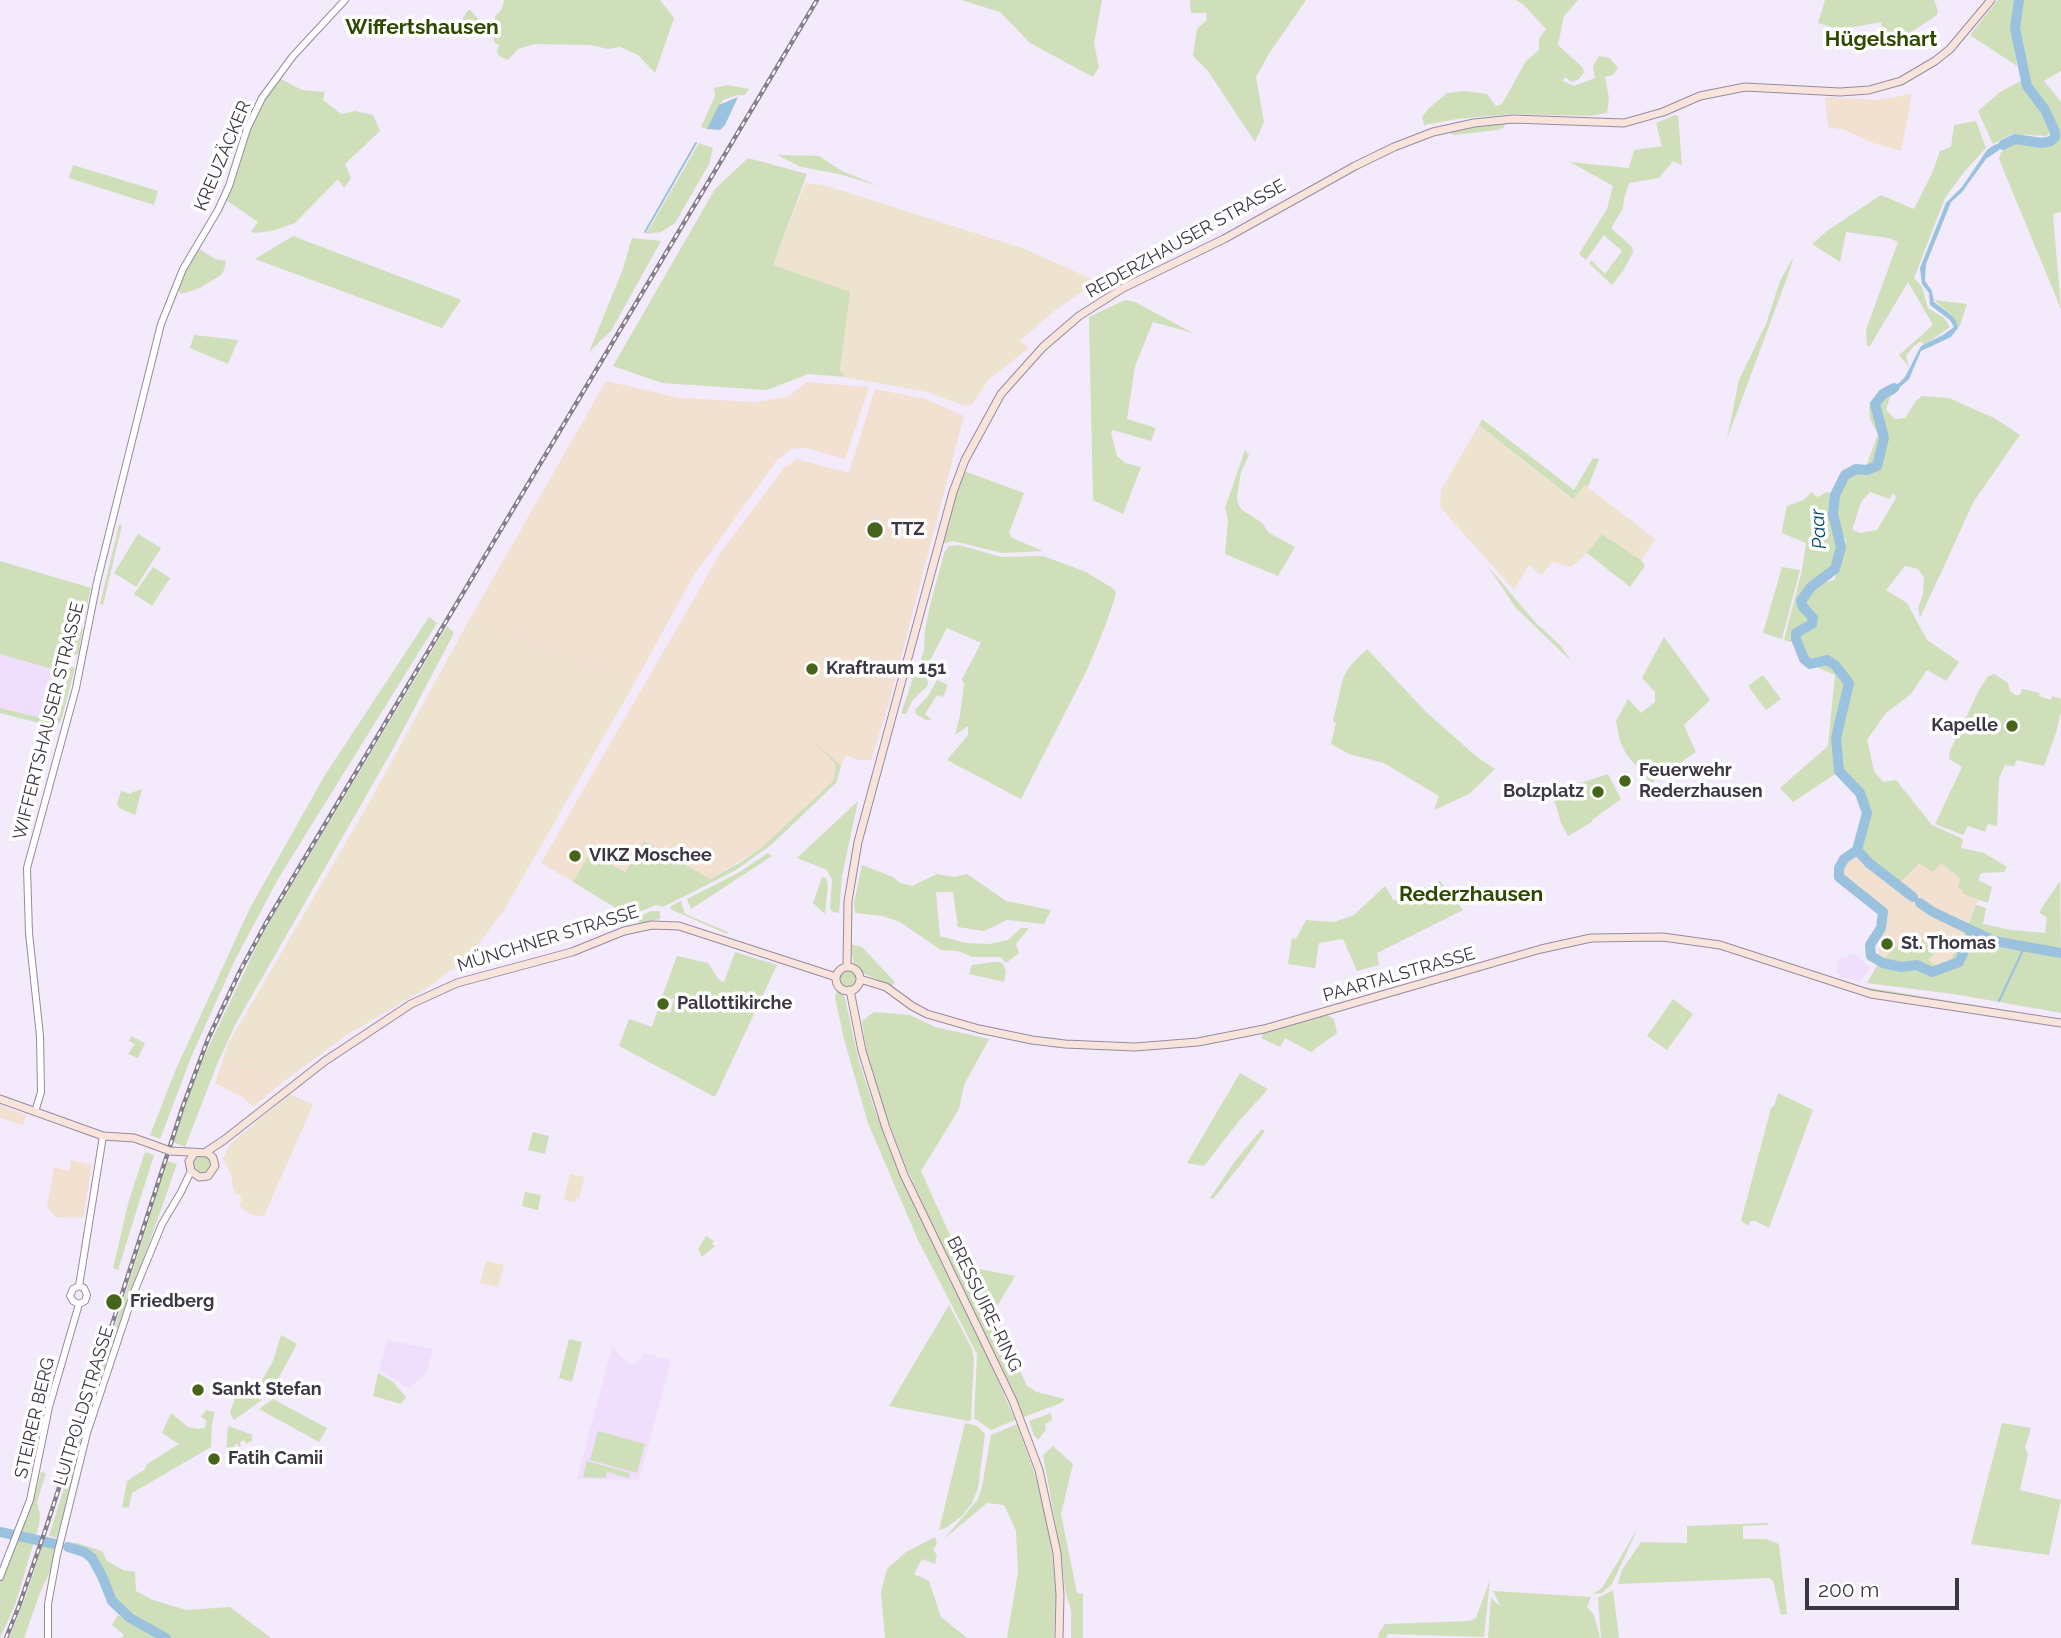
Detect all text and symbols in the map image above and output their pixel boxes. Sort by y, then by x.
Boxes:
district label: Wiffertshausen [345,15,499,41]
district label: Hügelshart [1825,27,1937,53]
street label: KREUZÄCKER [190,98,256,214]
street label: REDERZHAUSER STRASSE [1082,175,1290,303]
water label: Paar [1806,508,1832,550]
place label: TTZ [891,519,925,541]
marker: TTZ [865,520,885,540]
street label: WIFFERTSHAUSER STRASSE [9,600,89,842]
place label: Kraftraum 151 [826,658,946,680]
marker: Kraftraum 151 [804,661,820,677]
place label: Kapelle [1931,715,1998,737]
marker: Kapelle [2004,718,2020,734]
place label: Feuerwehr Rederzhausen [1639,760,1763,802]
marker: Feuerwehr Rederzhausen [1617,773,1633,789]
place label: Bolzplatz [1503,781,1584,803]
marker: Bolzplatz [1590,784,1606,800]
place label: VIKZ Moschee [589,845,712,867]
marker: VIKZ Moschee [567,848,583,864]
district label: Rederzhausen [1399,882,1543,908]
street label: MÜNCHNER STRASSE [455,901,641,977]
place label: St. Thomas [1901,933,1996,955]
marker: St. Thomas [1879,936,1895,952]
street label: PAARTALSTRASSE [1321,943,1477,1007]
place label: Pallottikirche [677,993,792,1015]
marker: Pallottikirche [655,996,671,1012]
street label: BRESSUIRE-RING [942,1233,1026,1375]
place label: Friedberg [130,1291,214,1313]
marker: Friedberg [104,1292,124,1312]
street label: LUITPOLDSTRASSE [49,1324,119,1488]
street label: STEIRER BERG [11,1355,59,1481]
place label: Sankt Stefan [212,1379,322,1401]
marker: Sankt Stefan [190,1382,206,1398]
place label: Fatih Camii [228,1448,323,1470]
marker: Fatih Camii [206,1451,222,1467]
scale bar [1809,1564,1963,1608]
text: 200 m [1818,1577,1879,1602]

